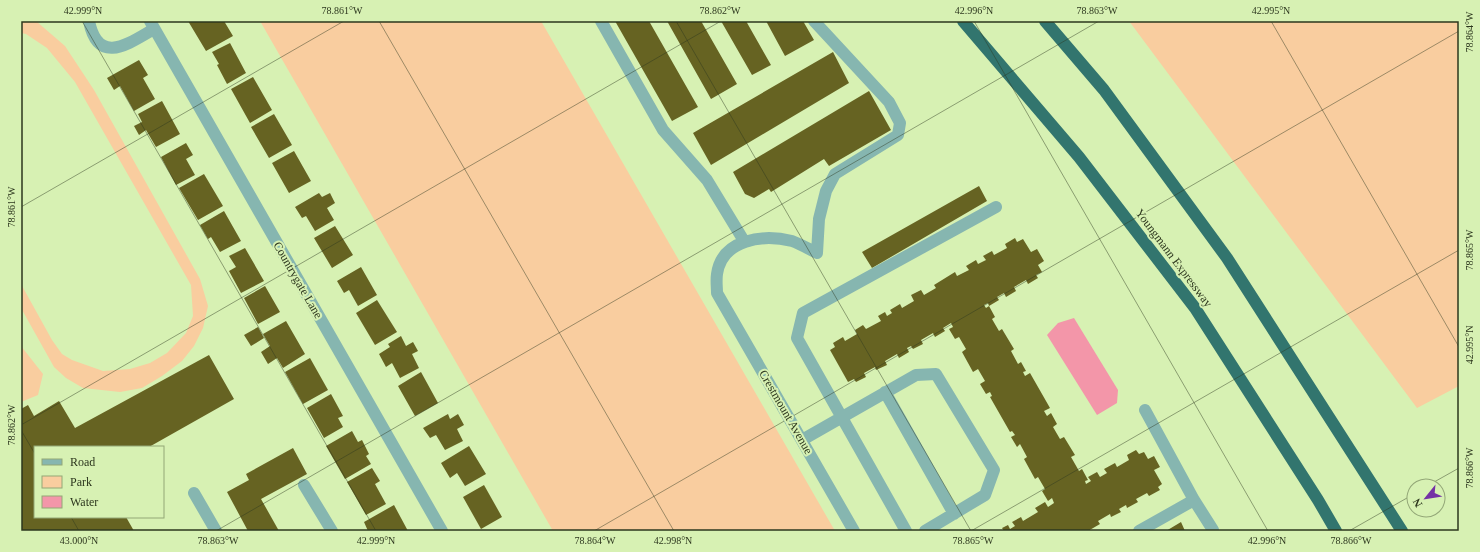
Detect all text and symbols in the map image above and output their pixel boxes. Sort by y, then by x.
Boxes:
text: 42.999°N [64,5,102,16]
text: 78.861°W [322,5,363,16]
text: 78.862°W [700,5,741,16]
text: 42.996°N [955,5,993,16]
text: 78.863°W [1077,5,1118,16]
text: 42.995°N [1252,5,1290,16]
text: 78.864°W [1464,11,1475,52]
text: 78.861°W [6,186,17,227]
street label: Youngmann Expressway [1133,206,1215,310]
text: 78.865°W [1464,229,1475,270]
street label: Countrygate Lane [270,239,326,321]
text: 42.995°N [1464,326,1475,364]
street label: Crestmount Avenue [756,367,816,457]
text: 78.862°W [6,404,17,445]
legend [34,446,164,518]
text: 78.866°W [1464,447,1475,488]
text: Road [70,455,95,469]
text: Park [70,475,92,489]
north arrow [1406,478,1446,518]
text: Water [70,495,98,509]
text: N [1410,497,1425,509]
text: 43.000°N [60,535,98,546]
text: 78.863°W [198,535,239,546]
text: 42.999°N [357,535,395,546]
text: 78.864°W [575,535,616,546]
text: 42.998°N [654,535,692,546]
text: 78.865°W [953,535,994,546]
text: 42.996°N [1248,535,1286,546]
text: 78.866°W [1331,535,1372,546]

